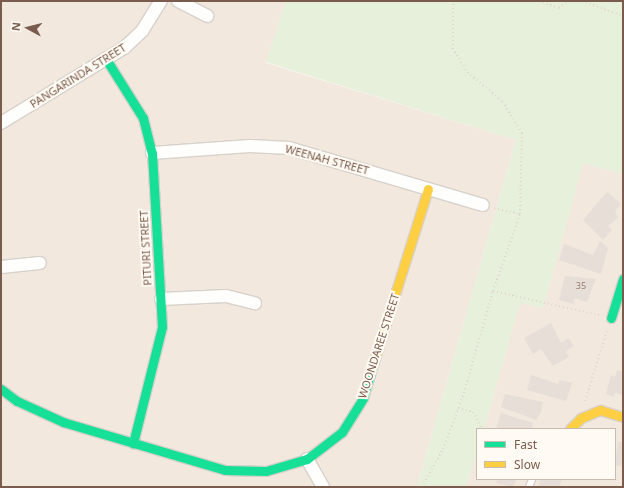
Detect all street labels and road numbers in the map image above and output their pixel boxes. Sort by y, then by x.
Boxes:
street label: PANGARINDA STREET [28,41,128,111]
street label: WEENAH STREET [284,142,370,178]
street label: PITURI STREET [137,210,155,286]
street label: WOONDAREE STREET [356,292,402,400]

